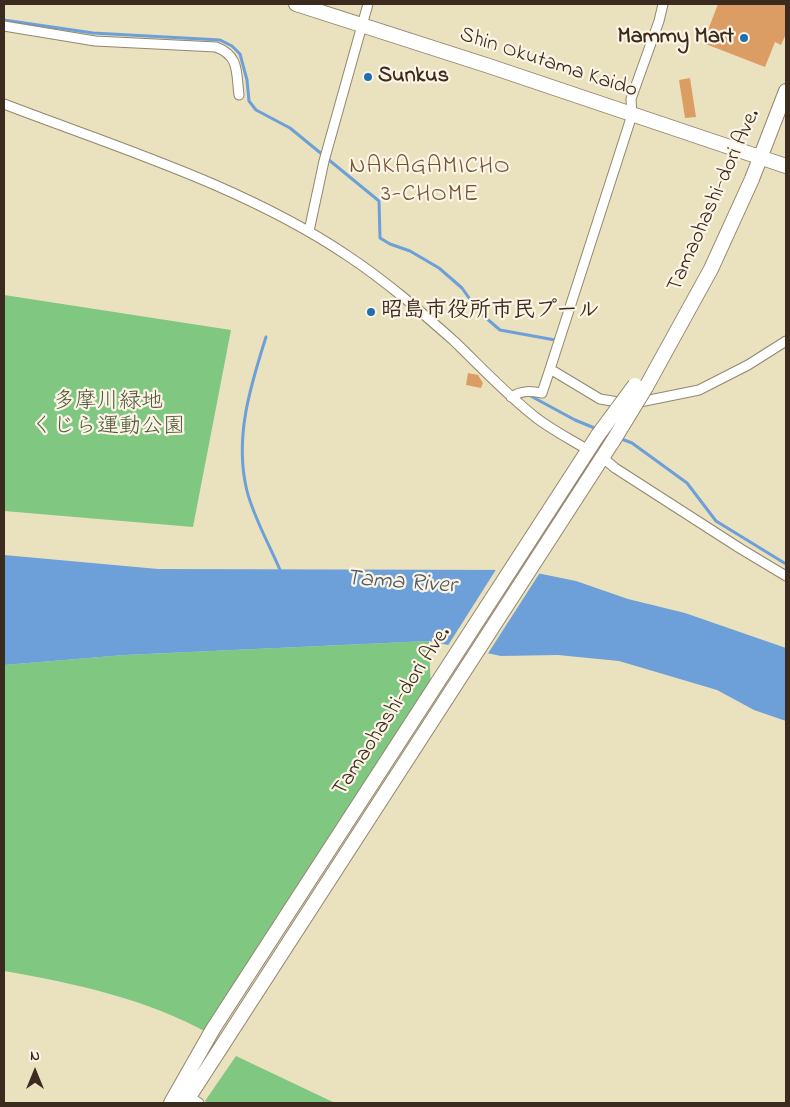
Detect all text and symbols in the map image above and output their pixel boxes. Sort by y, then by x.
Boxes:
street label: Shin Okutama Kaido [456,23,640,105]
place label: Mammy Mart [617,25,734,51]
marker: Mammy Mart [738,32,750,44]
place label: Sunkus [378,64,449,90]
marker: Sunkus [362,71,374,83]
street label: Tamaohashi-dori Ave. [663,105,767,297]
district label: NAKAGAMICHO 3-CHOME [348,154,512,210]
place label: 昭島市役所市民プール [381,299,600,325]
marker: 昭島市役所市民プール [365,306,377,318]
park label: 多摩川緑地 くじら運動公園 [31,390,185,442]
water label: Tama River [345,566,457,602]
street label: Tamaohashi-dori Ave. [328,622,458,802]
text: N [30,1046,40,1067]
north arrow [10,1047,60,1097]

